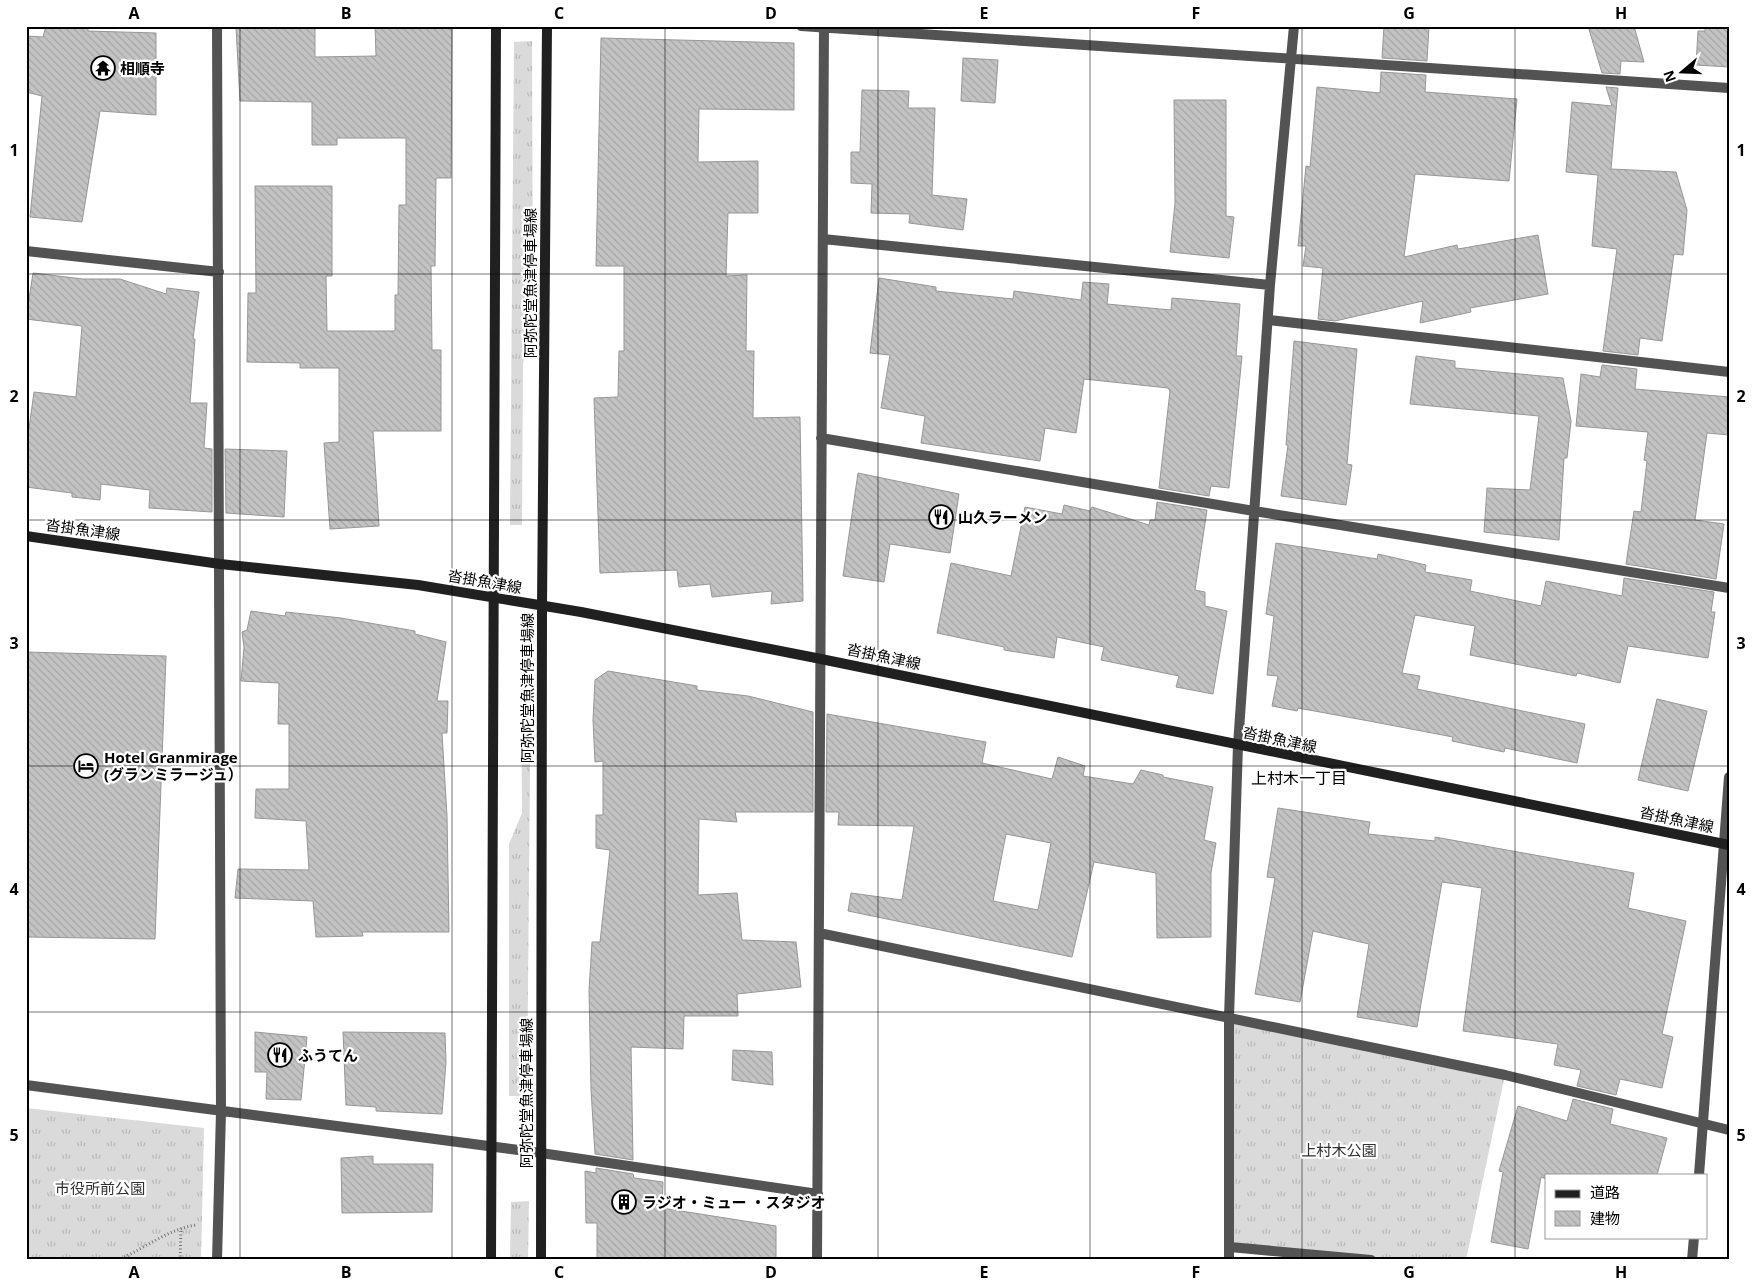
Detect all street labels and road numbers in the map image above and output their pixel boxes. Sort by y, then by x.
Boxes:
street label: 阿弥陀堂魚津停車場線 [520,208,540,358]
street label: 沓掛魚津線 [44,514,122,544]
street label: 沓掛魚津線 [446,565,524,597]
street label: 阿弥陀堂魚津停車場線 [517,613,537,763]
street label: 沓掛魚津線 [845,638,923,674]
street label: 沓掛魚津線 [1241,721,1319,757]
street label: 沓掛魚津線 [1638,801,1716,837]
street label: 阿弥陀堂魚津停車場線 [516,1018,536,1168]

